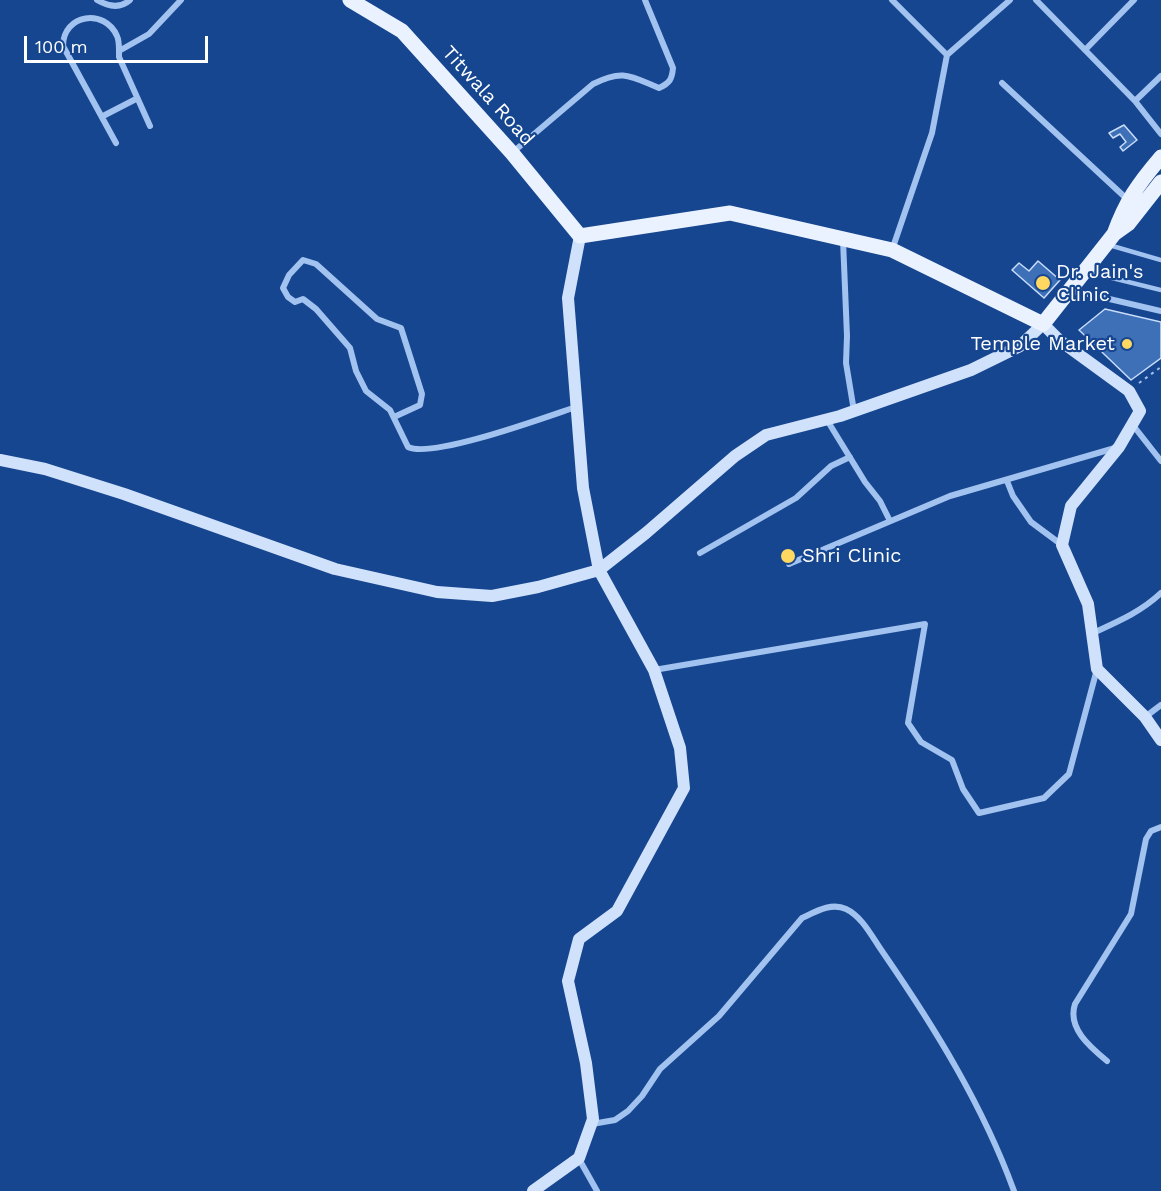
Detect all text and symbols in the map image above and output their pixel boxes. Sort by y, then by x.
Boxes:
scale bar [27,24,212,62]
text: 100 m [35,36,88,57]
street label: Titwala Road [437,41,539,151]
place label: Dr. Jain's Clinic [1056,260,1143,307]
marker: Dr. Jain's Clinic [1034,274,1052,292]
place label: Temple Market [970,332,1115,356]
marker: Temple Market [1120,337,1134,351]
place label: Shri Clinic [802,544,902,568]
marker: Shri Clinic [779,547,797,565]

